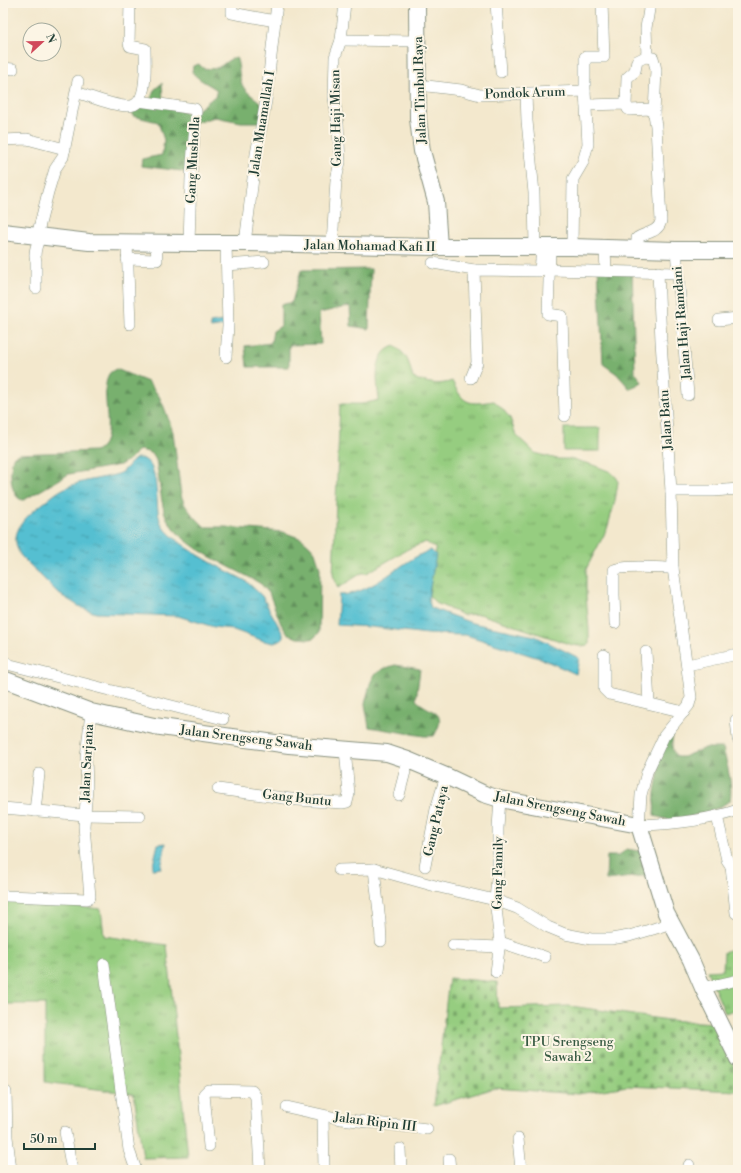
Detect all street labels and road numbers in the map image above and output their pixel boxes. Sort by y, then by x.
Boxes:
street label: Jalan Timbul Raya [410,36,430,145]
street label: Jalan Muamallah I [246,69,278,178]
street label: Gang Haji Misan [327,69,345,167]
street label: Pondok Arum [484,84,566,102]
street label: Gang Musholla [183,116,203,204]
street label: Jalan Mohamad Kafi II [303,237,436,255]
street label: Jalan Haji Ramdani [669,265,695,382]
street label: Jalan Batu [656,389,676,452]
street label: Jalan Srengseng Sawah [178,722,314,754]
street label: Jalan Sarjana [77,723,97,803]
street label: Gang Pataya [420,784,452,858]
street label: Gang Buntu [262,786,333,810]
street label: Jalan Srengseng Sawah [492,788,627,830]
street label: Gang Family [489,835,507,910]
street label: Jalan Ripin III [332,1109,417,1135]

